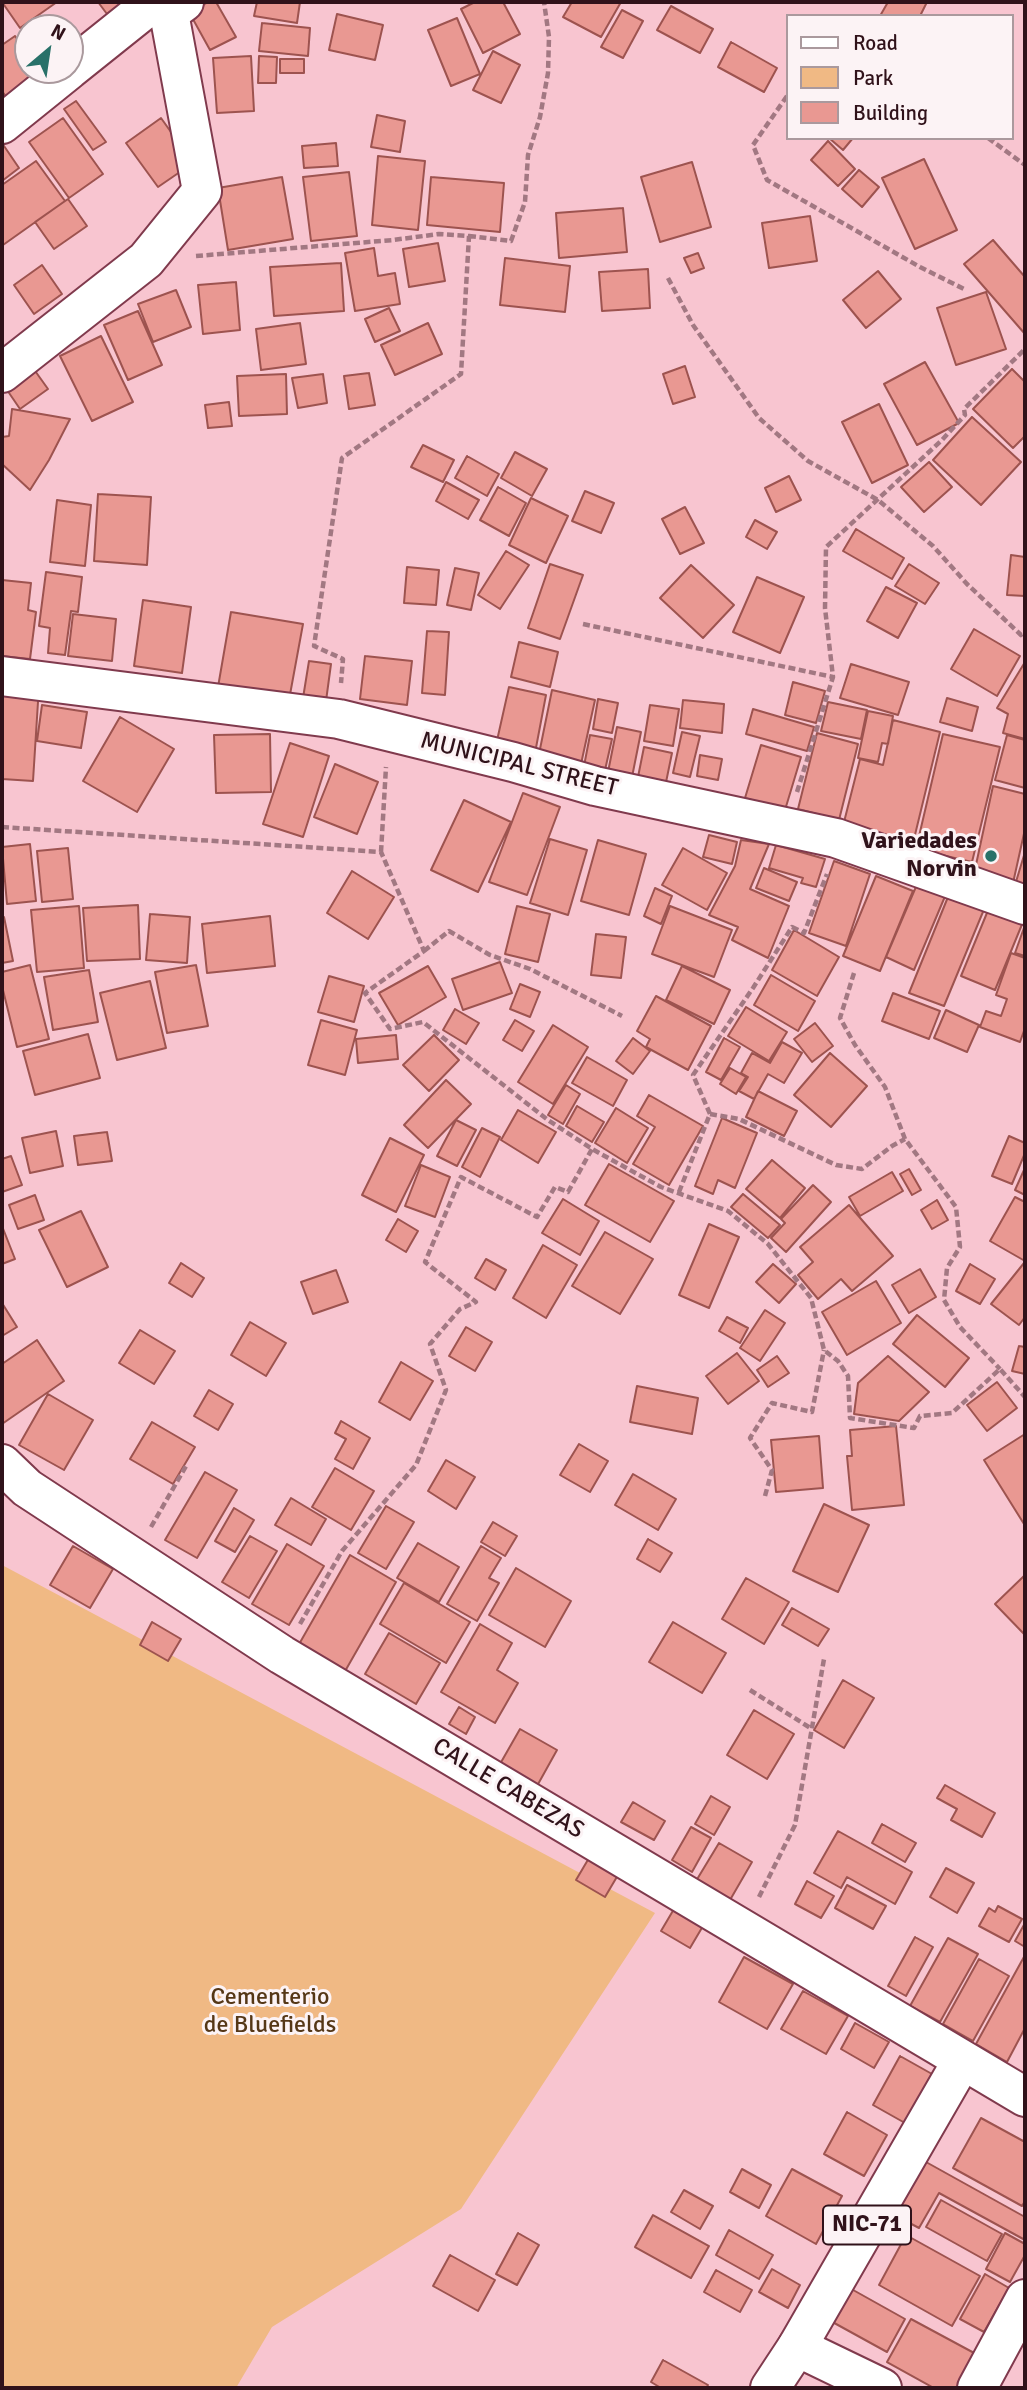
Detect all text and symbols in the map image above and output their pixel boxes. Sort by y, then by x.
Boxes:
north arrow [14,14,84,84]
legend [786,14,1013,140]
text: N [47,19,70,46]
text: Road [853,30,898,56]
text: Park [853,65,893,91]
text: Building [853,100,928,126]
street label: MUNICIPAL STREET [417,727,621,803]
place label: Variedades Norvin [861,828,977,884]
marker: Variedades Norvin [983,848,999,864]
street label: CALLE CABEZAS [427,1733,589,1845]
park label: Cementerio de Bluefields [204,1984,336,2040]
road number: NIC-71 [823,2206,911,2244]

